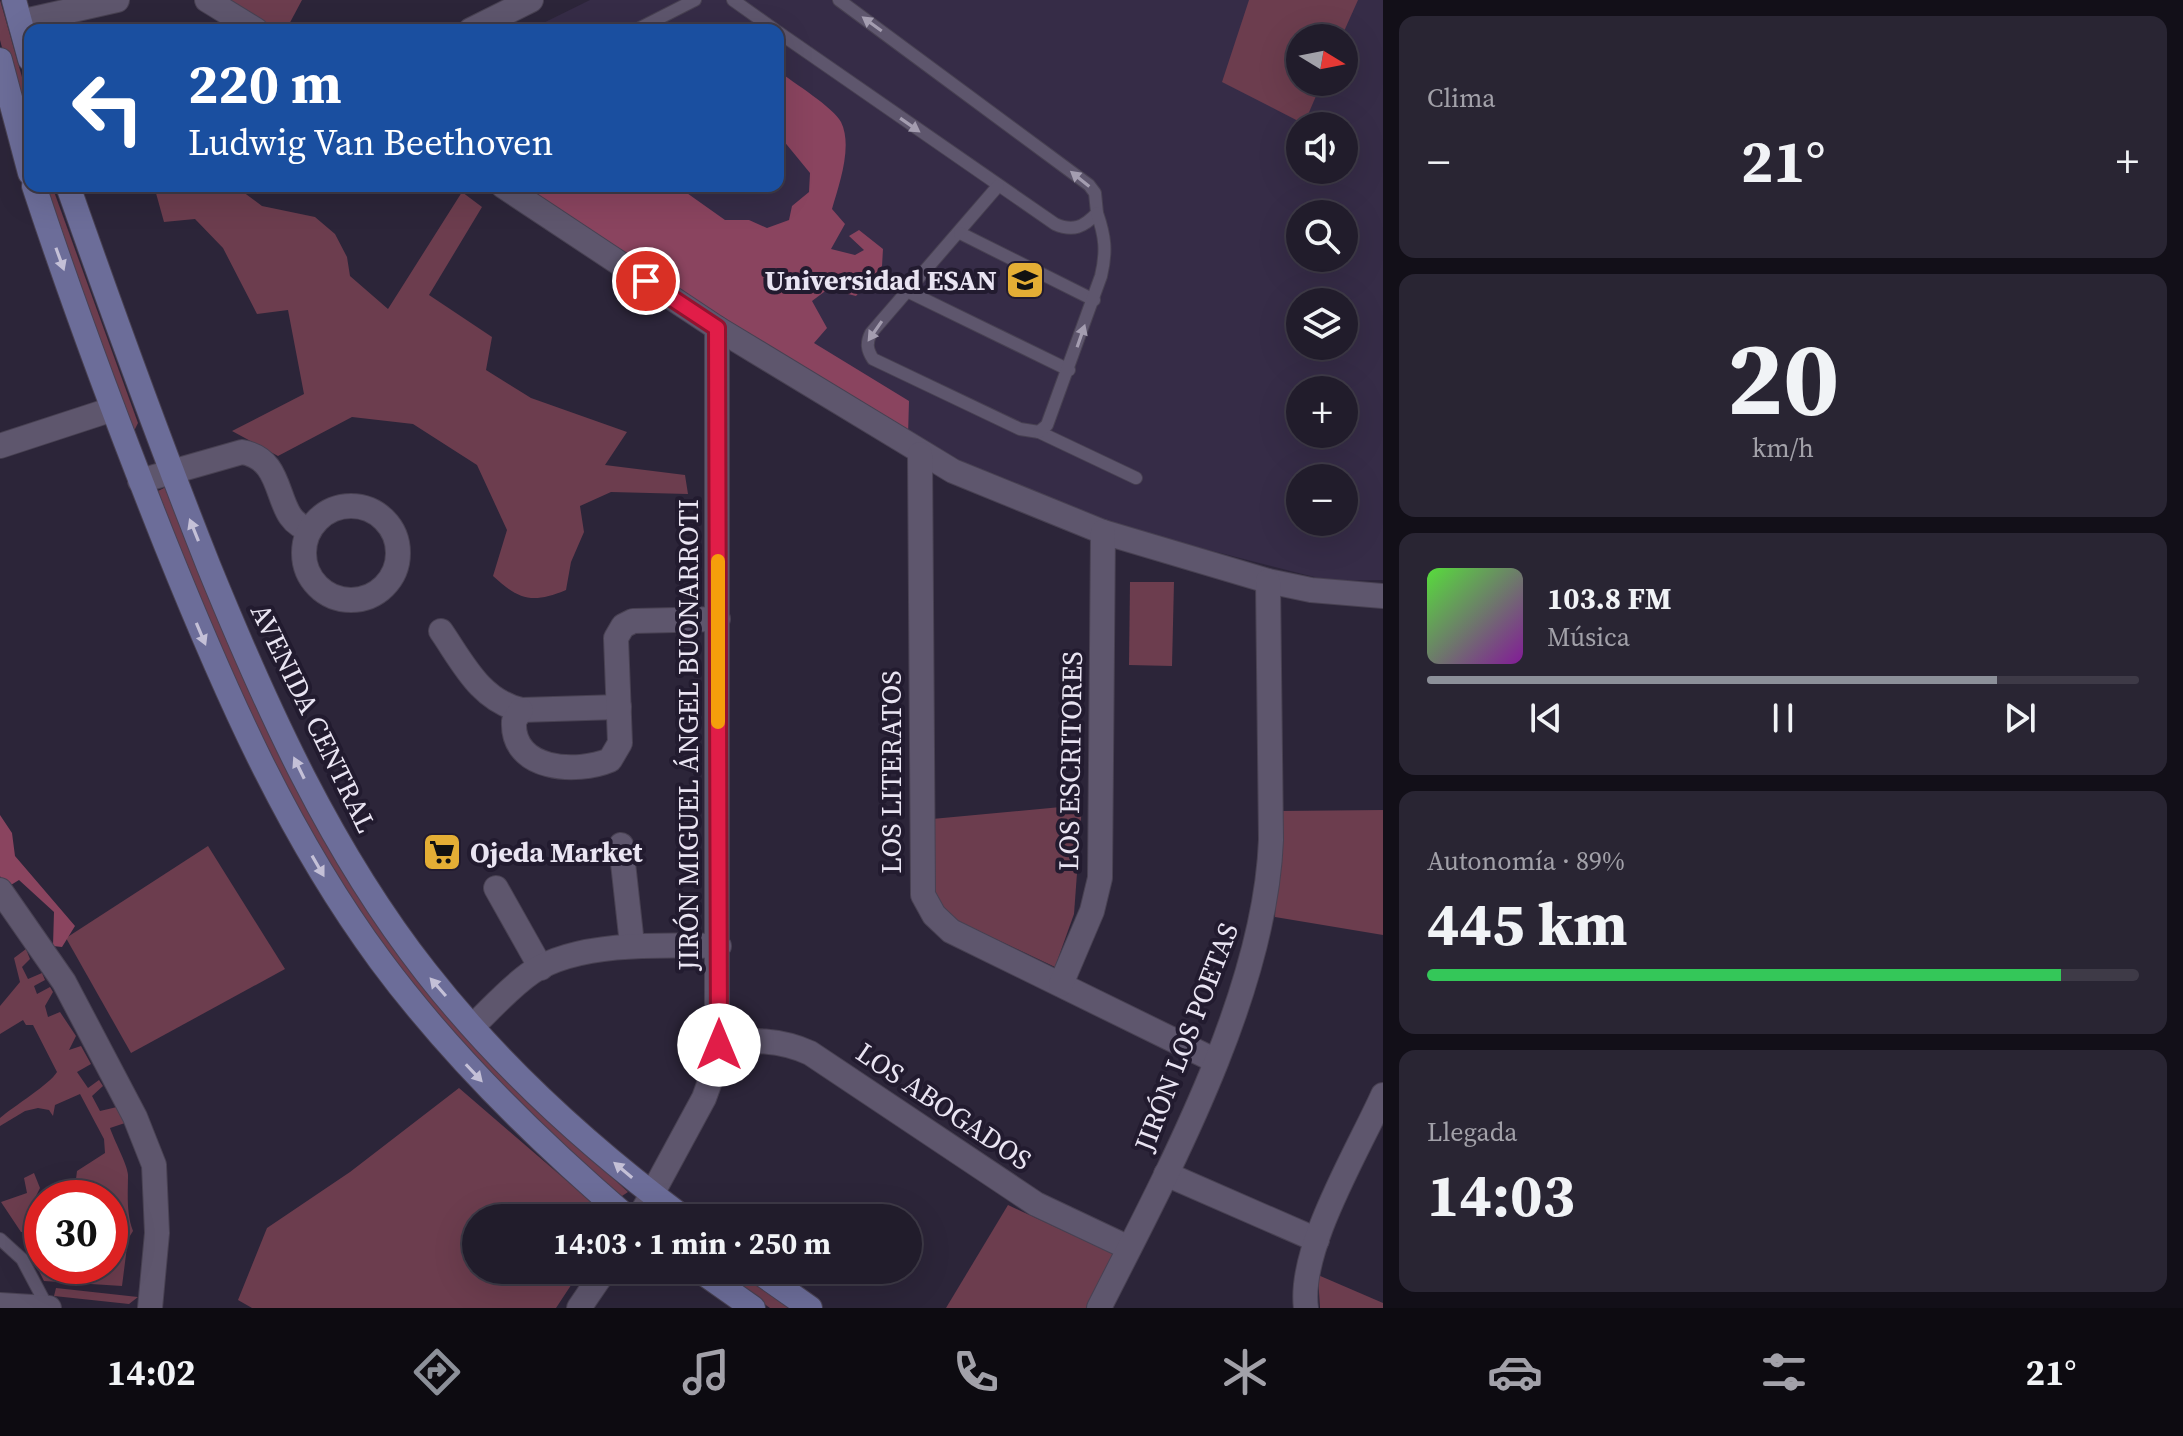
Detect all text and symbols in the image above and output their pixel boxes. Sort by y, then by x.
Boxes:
one-way arrow [861,17,882,32]
north arrow [1286,24,1358,96]
map controls [1286,24,1358,536]
text: 220 m [188,45,342,122]
icon: left [56,56,160,160]
text: Clima [1427,80,1496,116]
button: sound [1286,112,1358,184]
one-way arrow [900,117,921,132]
text: Ludwig Van Beethoven [188,118,553,167]
text: 21° [1741,120,1825,202]
text: − [1427,131,1450,192]
text: + [2116,131,2139,192]
one-way arrow [1070,171,1090,188]
button: search [1286,200,1358,272]
pin [612,247,680,315]
one-way arrow [54,248,66,272]
icon: arrive [624,259,668,303]
school or university icon: Universidad ESAN [1004,259,1046,301]
place label: Universidad ESAN [765,261,997,299]
button: layers [1286,288,1358,360]
text: 20 [1727,306,1839,449]
one-way arrow [868,320,883,341]
one-way arrow [1075,324,1088,348]
button: + [1286,376,1358,448]
text: km/h [1752,430,1814,466]
button: − [1286,464,1358,536]
street label: JIRÓN MIGUEL ÁNGEL BUONARROTI [669,499,707,972]
one-way arrow [188,518,201,542]
text: 103.8 FM [1547,578,1672,619]
street label: AVENIDA CENTRAL [242,597,386,839]
text: Música [1547,619,1630,655]
one-way arrow [195,622,208,645]
street label: LOS ESCRITORES [1049,651,1091,871]
street label: LOS LITERATOS [872,670,910,874]
icon: previous [1524,696,1568,740]
icon: pause [1761,696,1805,740]
icon: next [1998,696,2042,740]
one-way arrow [292,756,305,779]
supermarket icon: Ojeda Market [421,831,463,873]
place label: Ojeda Market [470,833,644,871]
text: Autonomía · 89% [1427,843,1625,879]
one-way arrow [311,854,325,877]
text: 445 km [1427,883,1628,965]
street label: JIRÓN LOS POETAS [1125,917,1247,1158]
one-way arrow [430,977,448,996]
position arrow [677,1003,761,1087]
street label: LOS ABOGADOS [849,1033,1039,1179]
one-way arrow [465,1063,483,1082]
text: Llegada [1427,1114,1517,1150]
text: 14:03 [1427,1154,1575,1236]
one-way arrow [613,1161,632,1179]
speed limit sign: 30 [24,1180,128,1284]
text: 14:03 · 1 min · 250 m [553,1223,831,1264]
icon: directions [409,1344,465,1400]
icon: music [678,1344,734,1400]
icon: phone [948,1344,1004,1400]
icon: climate [1217,1344,1273,1400]
icon: car [1487,1344,1543,1400]
icon: filters [1756,1344,1812,1400]
text: 14:02 [107,1348,196,1397]
text: 21° [2025,1348,2076,1397]

